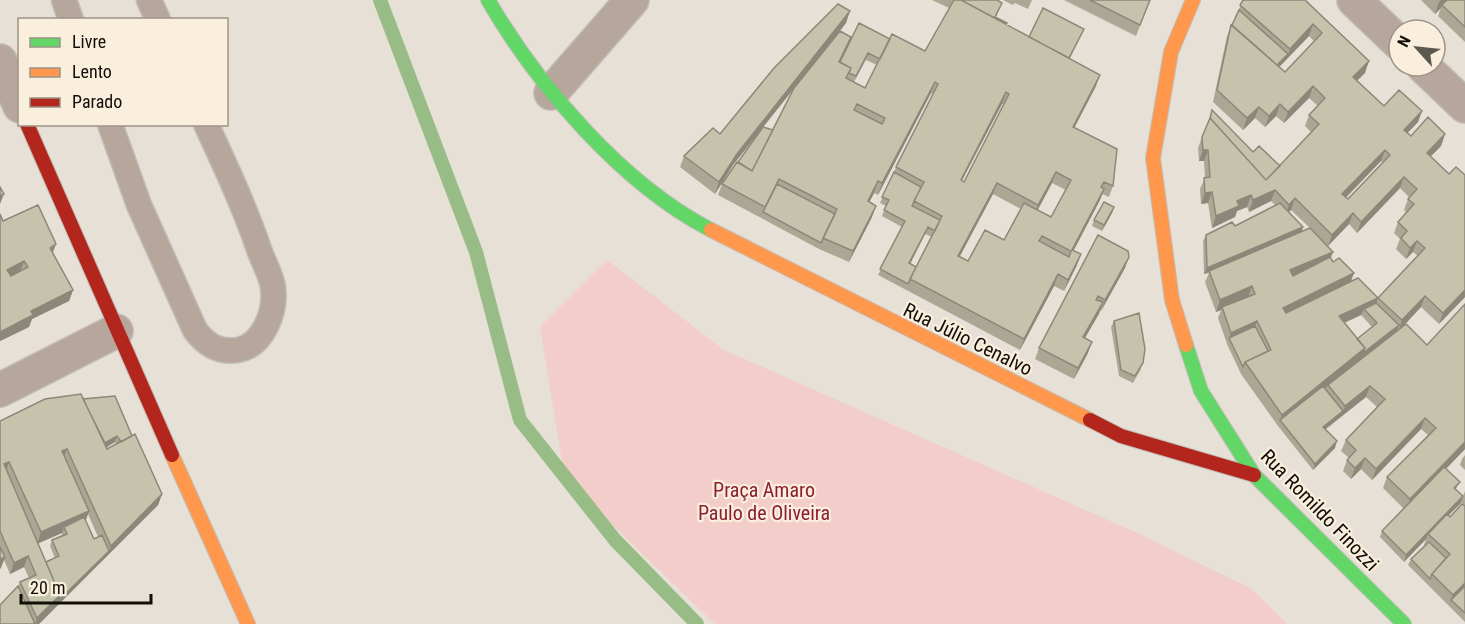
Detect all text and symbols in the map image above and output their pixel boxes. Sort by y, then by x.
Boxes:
legend [18,18,228,126]
north arrow [1387,18,1447,78]
text: Livre [72,31,106,52]
text: N [1393,33,1415,50]
text: Lento [72,61,112,82]
text: Parado [72,91,122,112]
street label: Rua Júlio Cenalvo [900,297,1036,381]
street label: Rua Romildo Finozzi [1256,444,1384,576]
park label: Praça Amaro Paulo de Oliveira [698,478,830,525]
scale bar [21,567,152,605]
text: 20 m [30,577,65,598]

